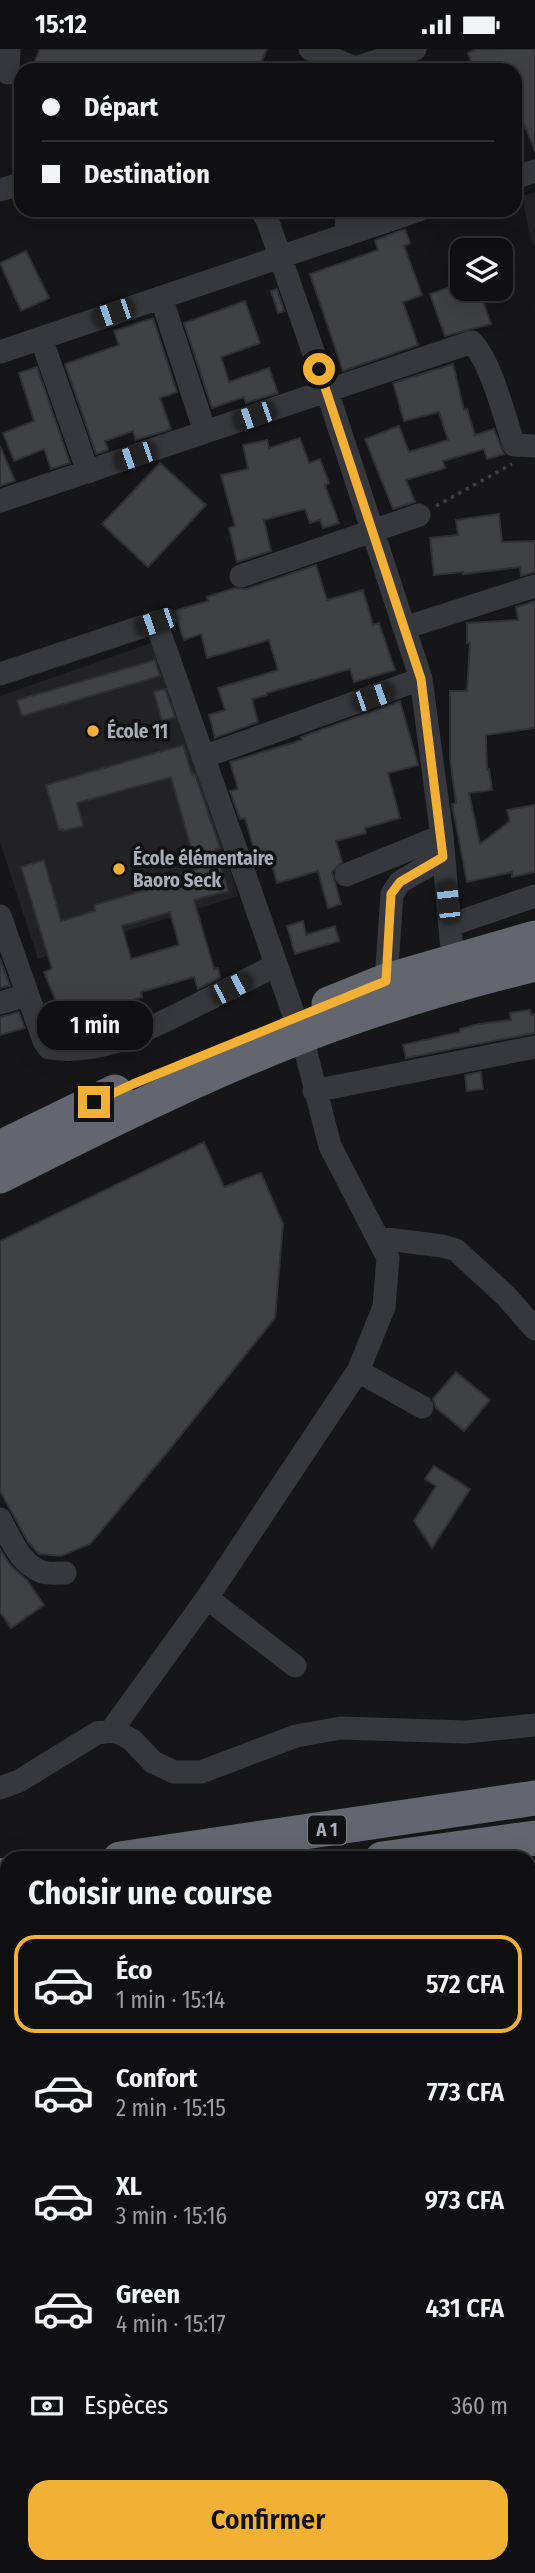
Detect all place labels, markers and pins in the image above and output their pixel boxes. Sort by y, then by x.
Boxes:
place label: École 11 [107,718,168,743]
marker: École 11 [85,723,101,739]
place label: École élémentaire Baoro Seck [133,845,274,892]
marker: École élémentaire Baoro Seck [111,861,127,877]

